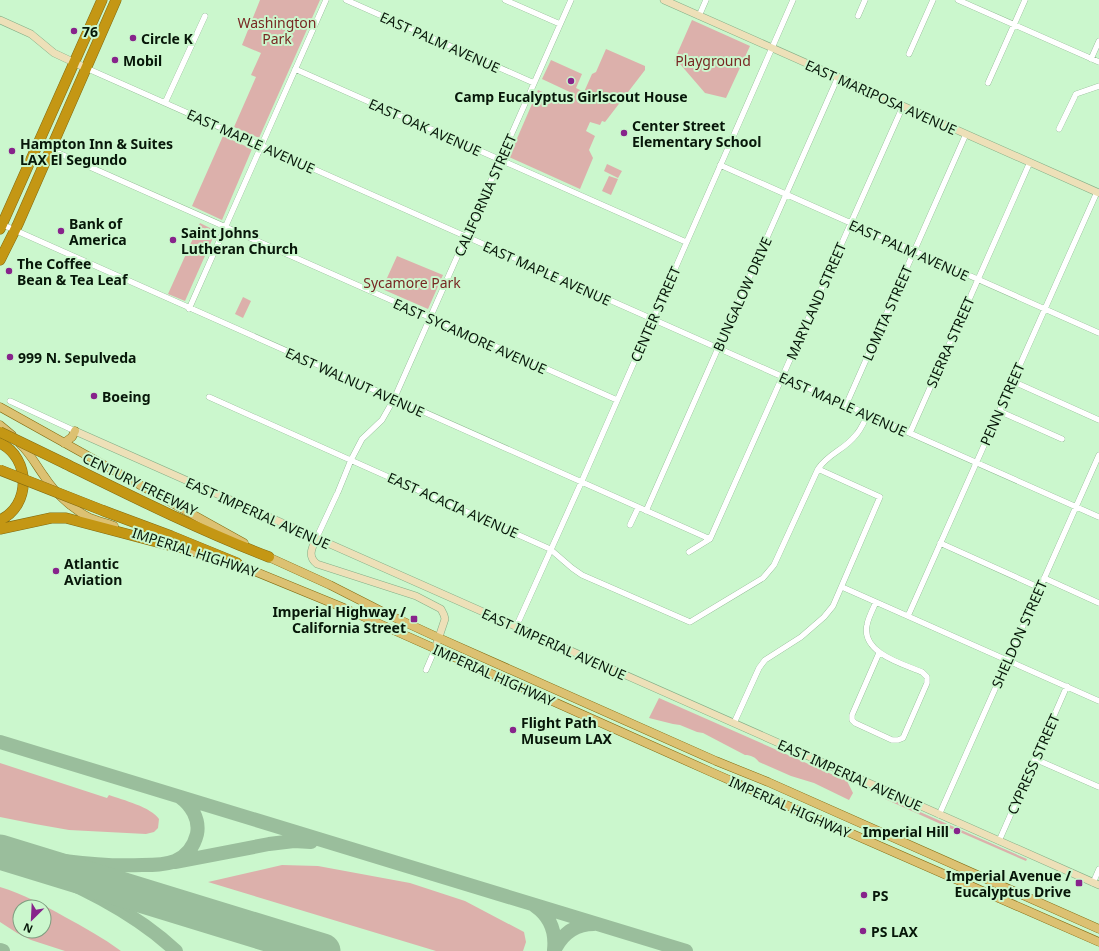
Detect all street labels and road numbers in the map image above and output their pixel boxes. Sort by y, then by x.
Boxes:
street label: EAST PALM AVENUE [377,7,503,77]
street label: EAST MARIPOSA AVENUE [802,55,960,139]
street label: EAST OAK AVENUE [366,94,484,160]
street label: EAST MAPLE AVENUE [184,104,318,178]
street label: CALIFORNIA STREET [449,131,521,259]
street label: EAST PALM AVENUE [846,215,972,285]
street label: BUNGALOW DRIVE [708,234,776,354]
street label: EAST MAPLE AVENUE [480,236,614,310]
street label: MARYLAND STREET [782,239,851,363]
street label: LOMITA STREET [858,262,917,364]
street label: CENTER STREET [625,263,685,365]
street label: SIERRA STREET [921,293,979,391]
street label: EAST SYCAMORE AVENUE [390,294,550,378]
street label: EAST WALNUT AVENUE [283,343,427,421]
street label: PENN STREET [975,359,1029,448]
street label: EAST MAPLE AVENUE [776,367,910,441]
street label: CENTURY FREEWAY [79,448,201,520]
street label: EAST ACACIA AVENUE [385,468,521,542]
street label: EAST IMPERIAL AVENUE [183,473,333,553]
street label: IMPERIAL HIGHWAY [130,523,260,581]
street label: SHELDON STREET [987,577,1051,691]
street label: EAST IMPERIAL AVENUE [479,604,629,684]
street label: IMPERIAL HIGHWAY [430,640,558,710]
street label: CYPRESS STREET [1002,710,1064,817]
street label: EAST IMPERIAL AVENUE [775,735,925,815]
street label: IMPERIAL HIGHWAY [726,772,854,842]

